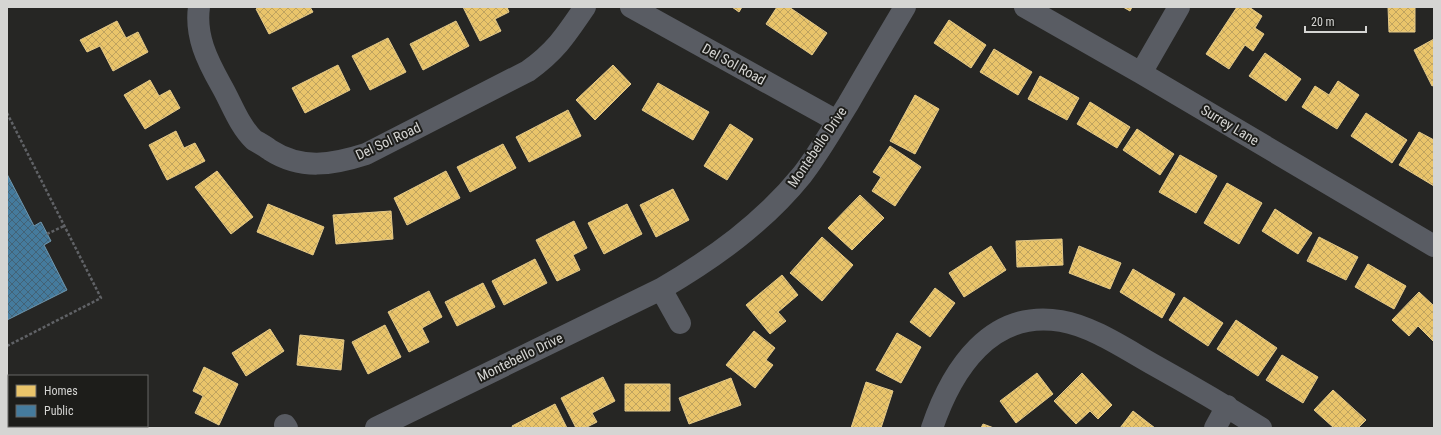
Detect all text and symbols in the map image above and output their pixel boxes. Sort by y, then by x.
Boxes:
scale bar [1305,8,1366,34]
text: 20 m [1311,15,1335,29]
street label: Del Sol Road [700,40,768,88]
street label: Surrey Lane [1198,101,1262,149]
street label: Montebello Drive [784,104,850,190]
street label: Del Sol Road [353,119,423,163]
street label: Montebello Drive [475,329,566,385]
legend [8,375,148,427]
text: Homes [44,384,78,398]
text: Public [44,404,74,418]

